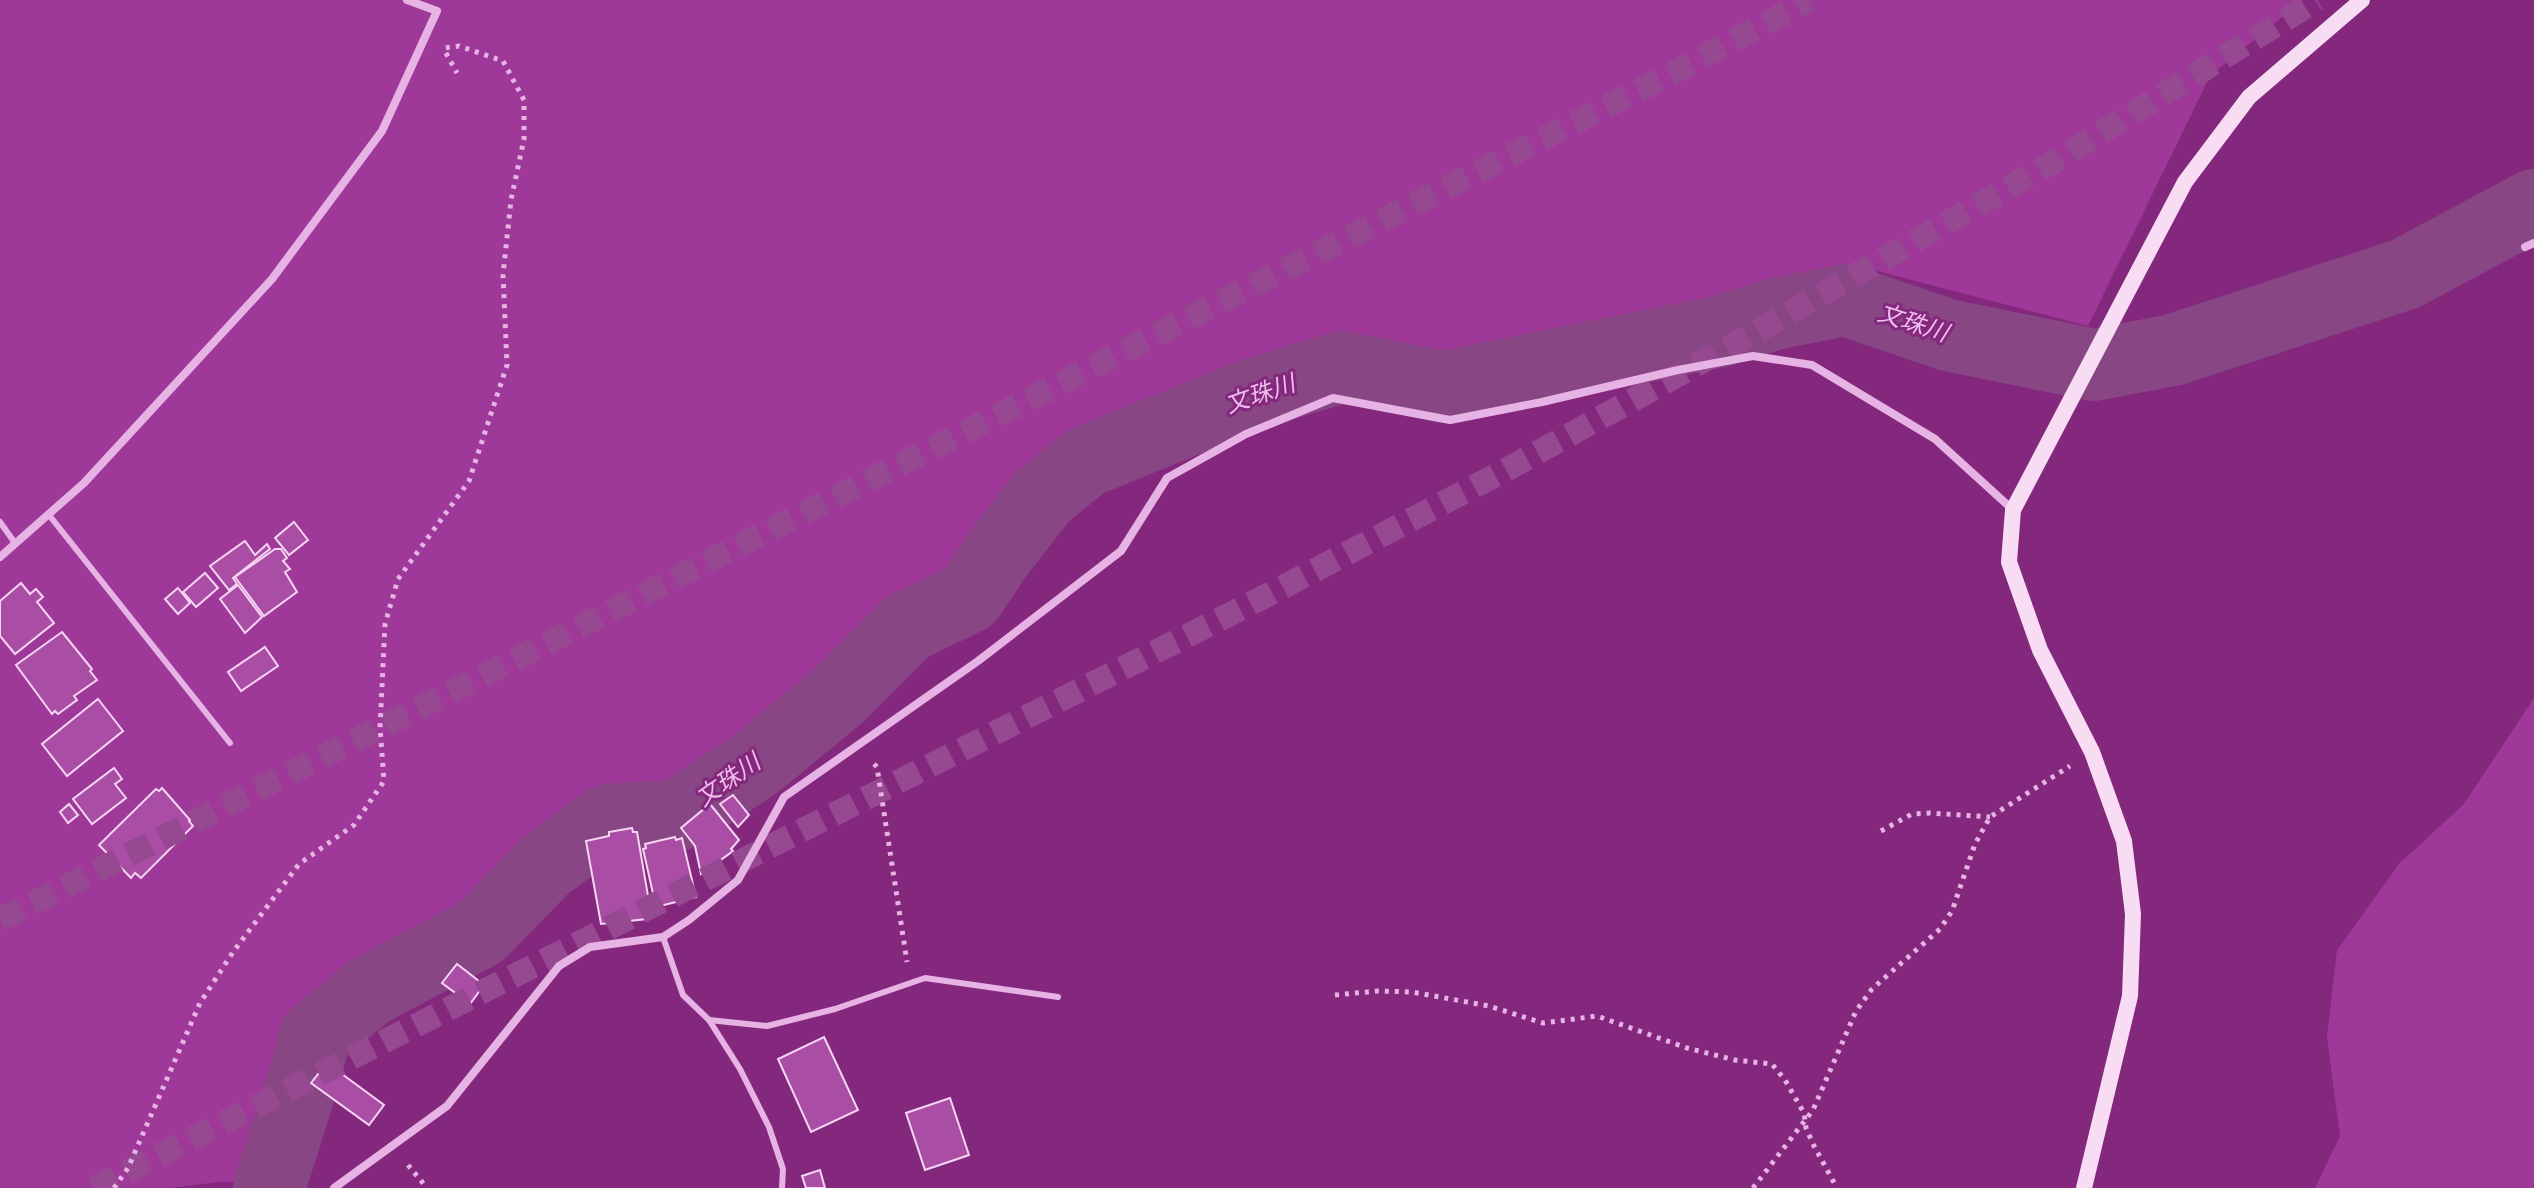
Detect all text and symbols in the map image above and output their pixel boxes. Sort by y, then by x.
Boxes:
water label: 文珠川 [1874,296,1955,349]
water label: 文珠川 [1220,365,1302,420]
water label: 文珠川 [689,744,769,813]

